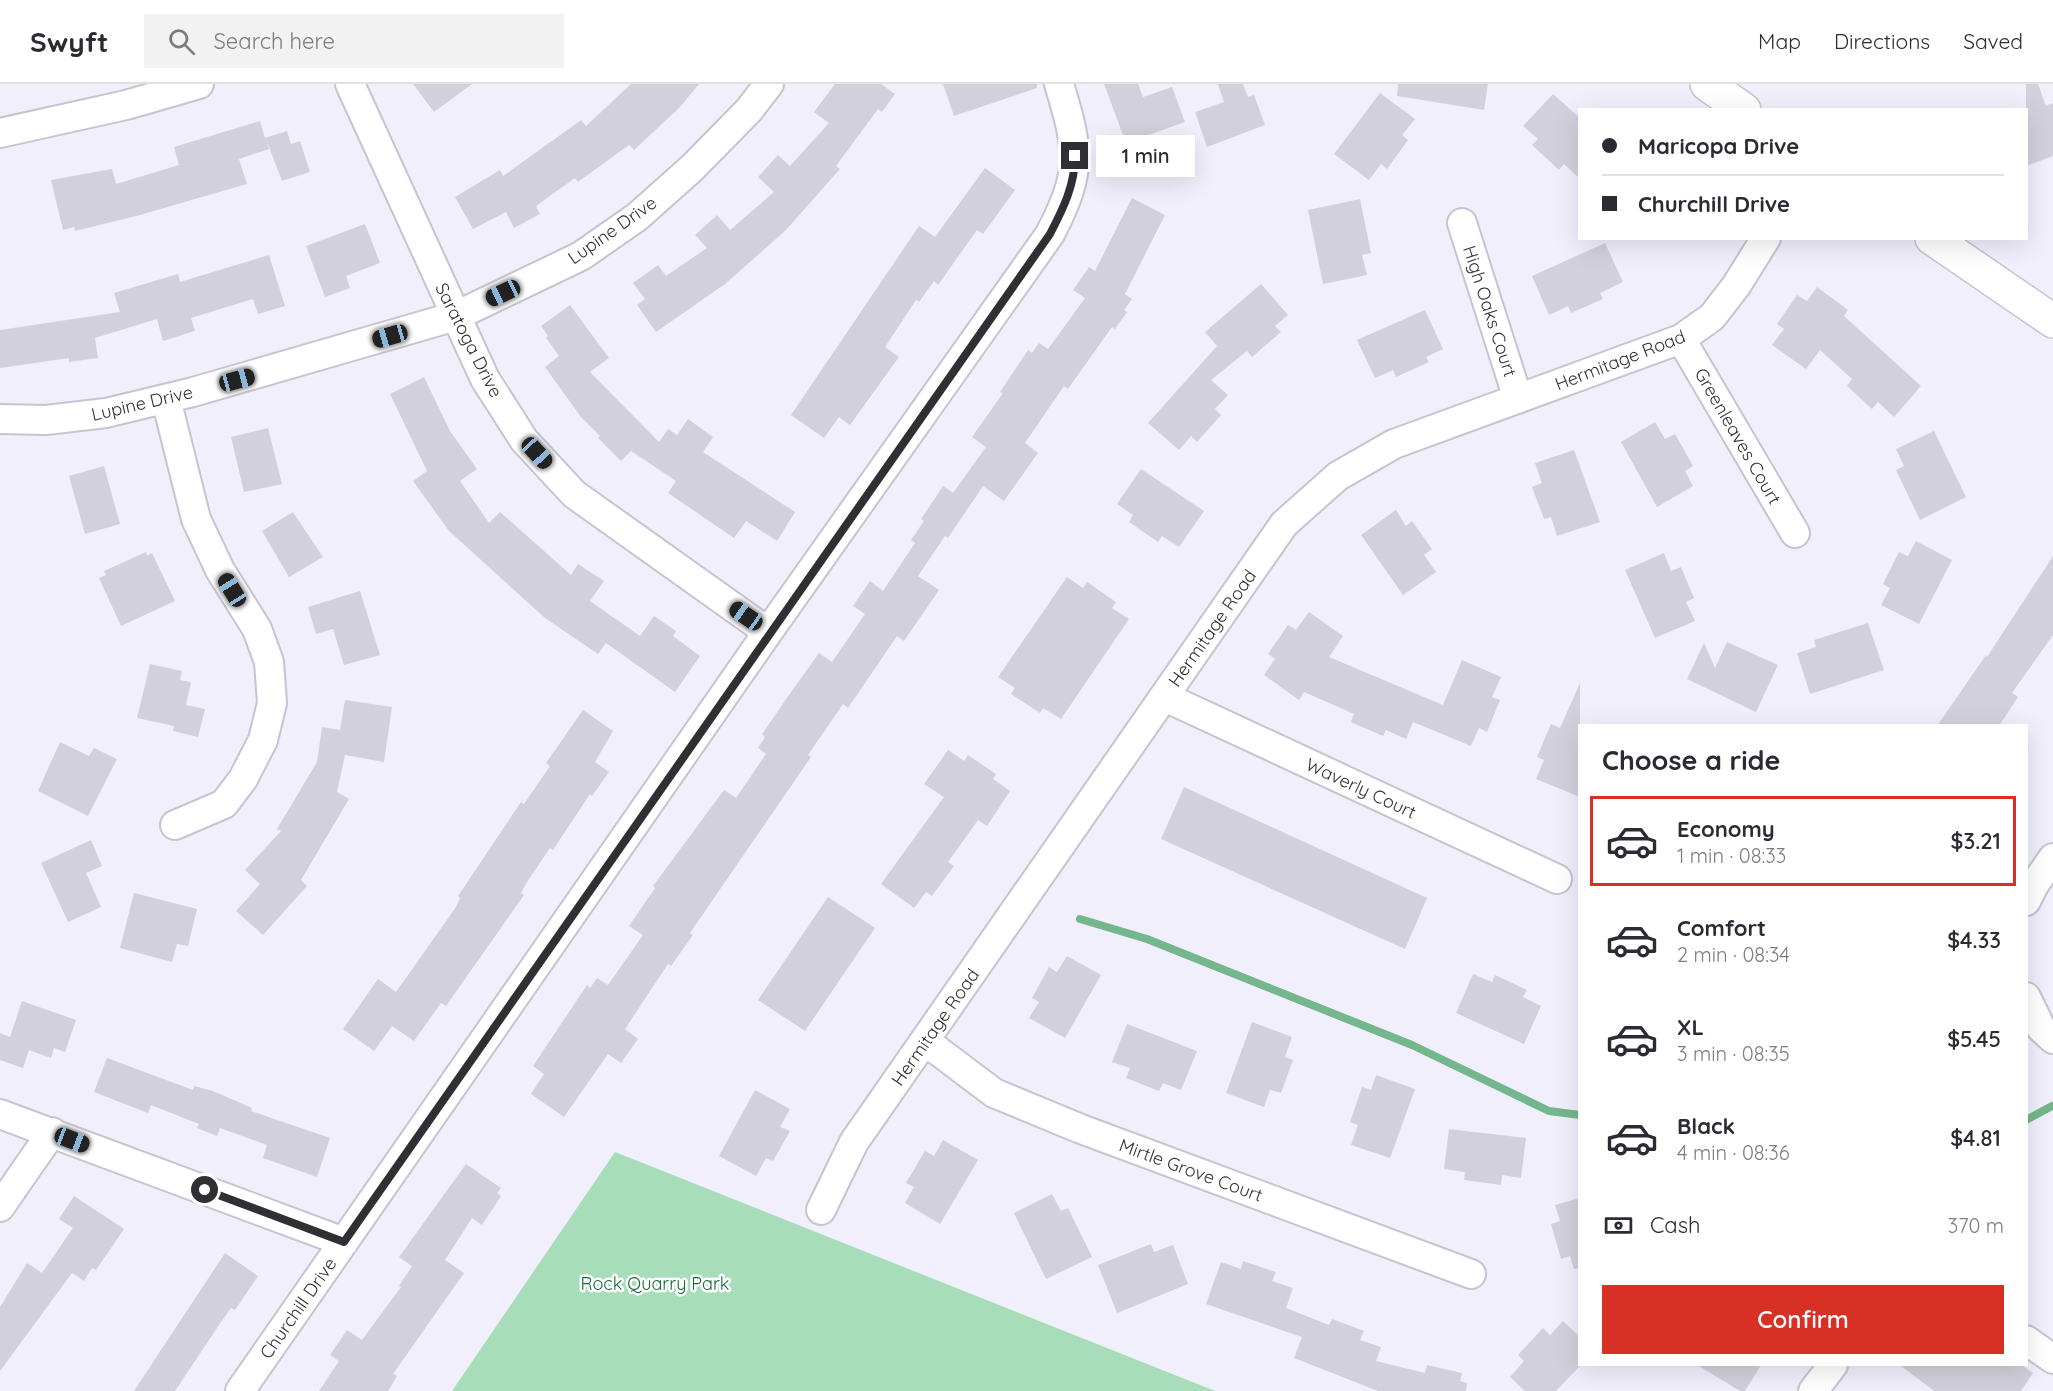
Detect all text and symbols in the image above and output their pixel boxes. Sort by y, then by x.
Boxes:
search box [144,14,564,68]
text: Swyft [30,24,108,59]
icon: search [165,25,198,58]
text: Search here [213,27,335,55]
text: Map [1758,28,1801,54]
text: Directions [1834,28,1930,54]
text: Saved [1963,28,2023,54]
text: Maricopa Drive [1638,132,1799,160]
callout: 1 min [1096,135,1195,177]
route end [1061,142,1088,169]
text: 1 min [1122,143,1169,168]
text: Churchill Drive [1638,190,1790,218]
street label: Lupine Drive [563,191,661,269]
street label: High Oaks Court [1458,242,1522,380]
car [483,277,523,309]
street label: Saratoga Drive [430,279,508,401]
car [370,322,410,350]
street label: Hermitage Road [1551,325,1689,395]
street label: Greenleaves Court [1690,364,1786,508]
car [217,367,257,393]
street label: Lupine Drive [89,380,195,426]
car [518,434,556,472]
street label: Hermitage Road [1163,565,1261,691]
car [215,570,249,610]
car [726,598,766,634]
text: Choose a ride [1602,743,1780,777]
street label: Waverly Court [1302,752,1420,824]
icon: car [1605,814,1659,868]
text: Economy [1677,815,1775,843]
text: $3.21 [1951,827,2001,855]
text: 1 min · 08:33 [1677,843,1786,868]
icon: car [1605,913,1659,967]
text: Comfort [1677,914,1766,942]
text: $4.33 [1947,926,2001,954]
text: 2 min · 08:34 [1677,942,1790,967]
street label: Hermitage Road [886,964,984,1090]
icon: car [1605,1012,1659,1066]
text: XL [1677,1013,1704,1041]
text: $5.45 [1947,1025,2001,1053]
text: 3 min · 08:35 [1677,1041,1790,1066]
icon: car [1605,1111,1659,1165]
text: Black [1677,1112,1735,1140]
text: $4.81 [1950,1124,2001,1152]
car [52,1125,92,1155]
street label: Mirtle Grove Court [1116,1133,1266,1207]
text: 4 min · 08:36 [1677,1140,1790,1165]
route start [191,1176,218,1203]
icon: cash [1602,1209,1635,1242]
text: Cash [1650,1211,1701,1239]
text: 370 m [1948,1213,2004,1238]
street label: Churchill Drive [255,1253,341,1363]
park label: Rock Quarry Park [581,1272,729,1295]
button: Confirm [1602,1285,2004,1354]

